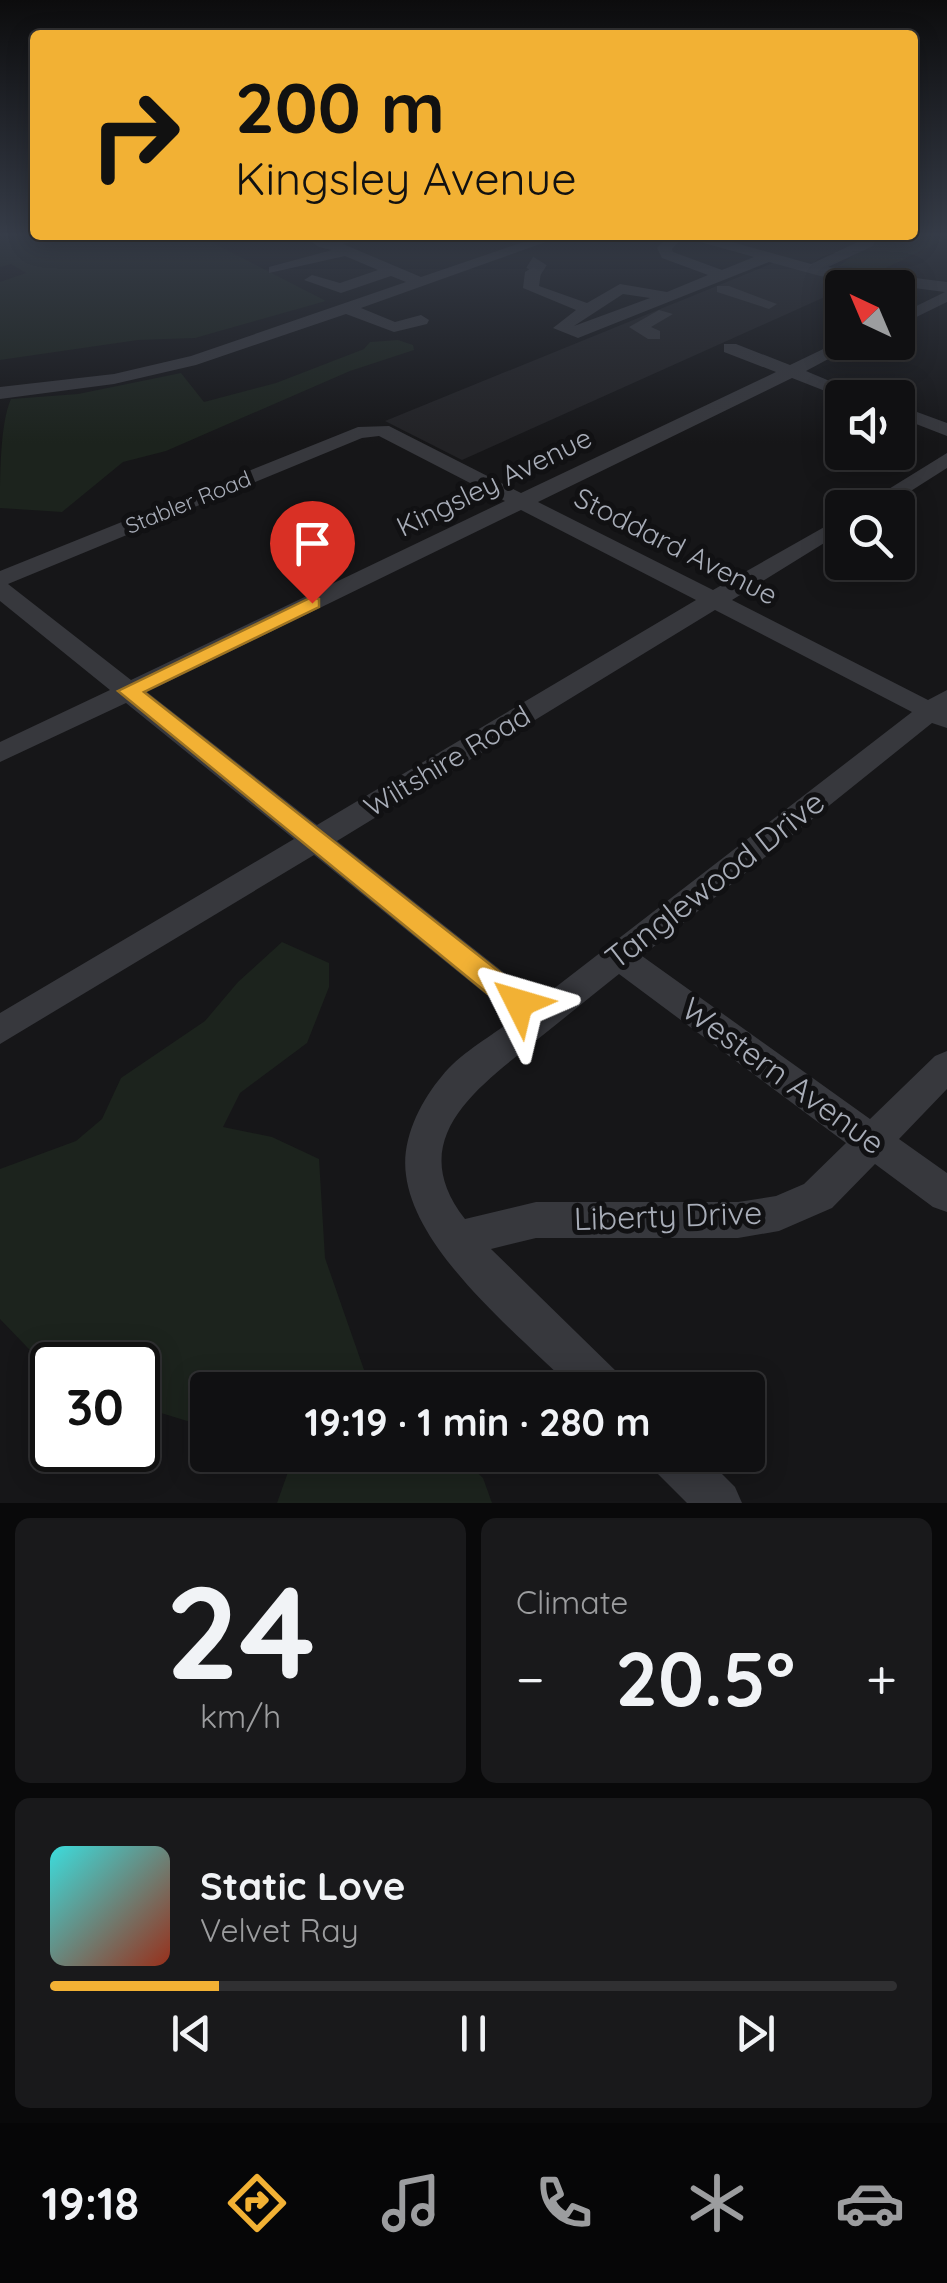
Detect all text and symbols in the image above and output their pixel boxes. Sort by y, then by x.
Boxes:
text: 200 m [235,63,445,151]
icon: right [70,70,200,200]
text: Kingsley Avenue [235,150,577,206]
north arrow [825,270,915,360]
map controls [825,270,915,580]
button: sound [825,380,915,470]
street label: Kingsley Avenue [391,419,597,544]
street label: Stabler Road [121,464,255,540]
street label: Stoddard Avenue [569,479,784,612]
button: search [825,490,915,580]
pin [270,501,355,604]
icon: arrive [285,516,340,571]
street label: Wiltshire Road [357,697,536,824]
street label: Tanglewood Drive [597,781,832,977]
position arrow [467,951,571,1055]
street label: Western Avenue [674,988,893,1162]
street label: Liberty Drive [573,1192,763,1238]
speed limit sign: 30 [30,1342,160,1472]
text: 19:19 · 1 min · 280 m [304,1398,651,1446]
text: 24 [165,1549,316,1712]
text: Climate [516,1582,628,1622]
text: 20.5° [615,1631,795,1725]
text: − [516,1644,545,1713]
text: + [866,1644,897,1713]
text: km/h [200,1696,281,1736]
text: Static Love [200,1862,405,1910]
text: Velvet Ray [200,1910,359,1950]
icon: previous [164,2006,219,2061]
icon: pause [446,2006,501,2061]
icon: next [728,2006,783,2061]
icon: directions [222,2168,292,2238]
icon: music [376,2168,446,2238]
icon: phone [529,2168,599,2238]
icon: climate [682,2168,752,2238]
icon: car [835,2168,905,2238]
text: 19:18 [42,2175,139,2231]

